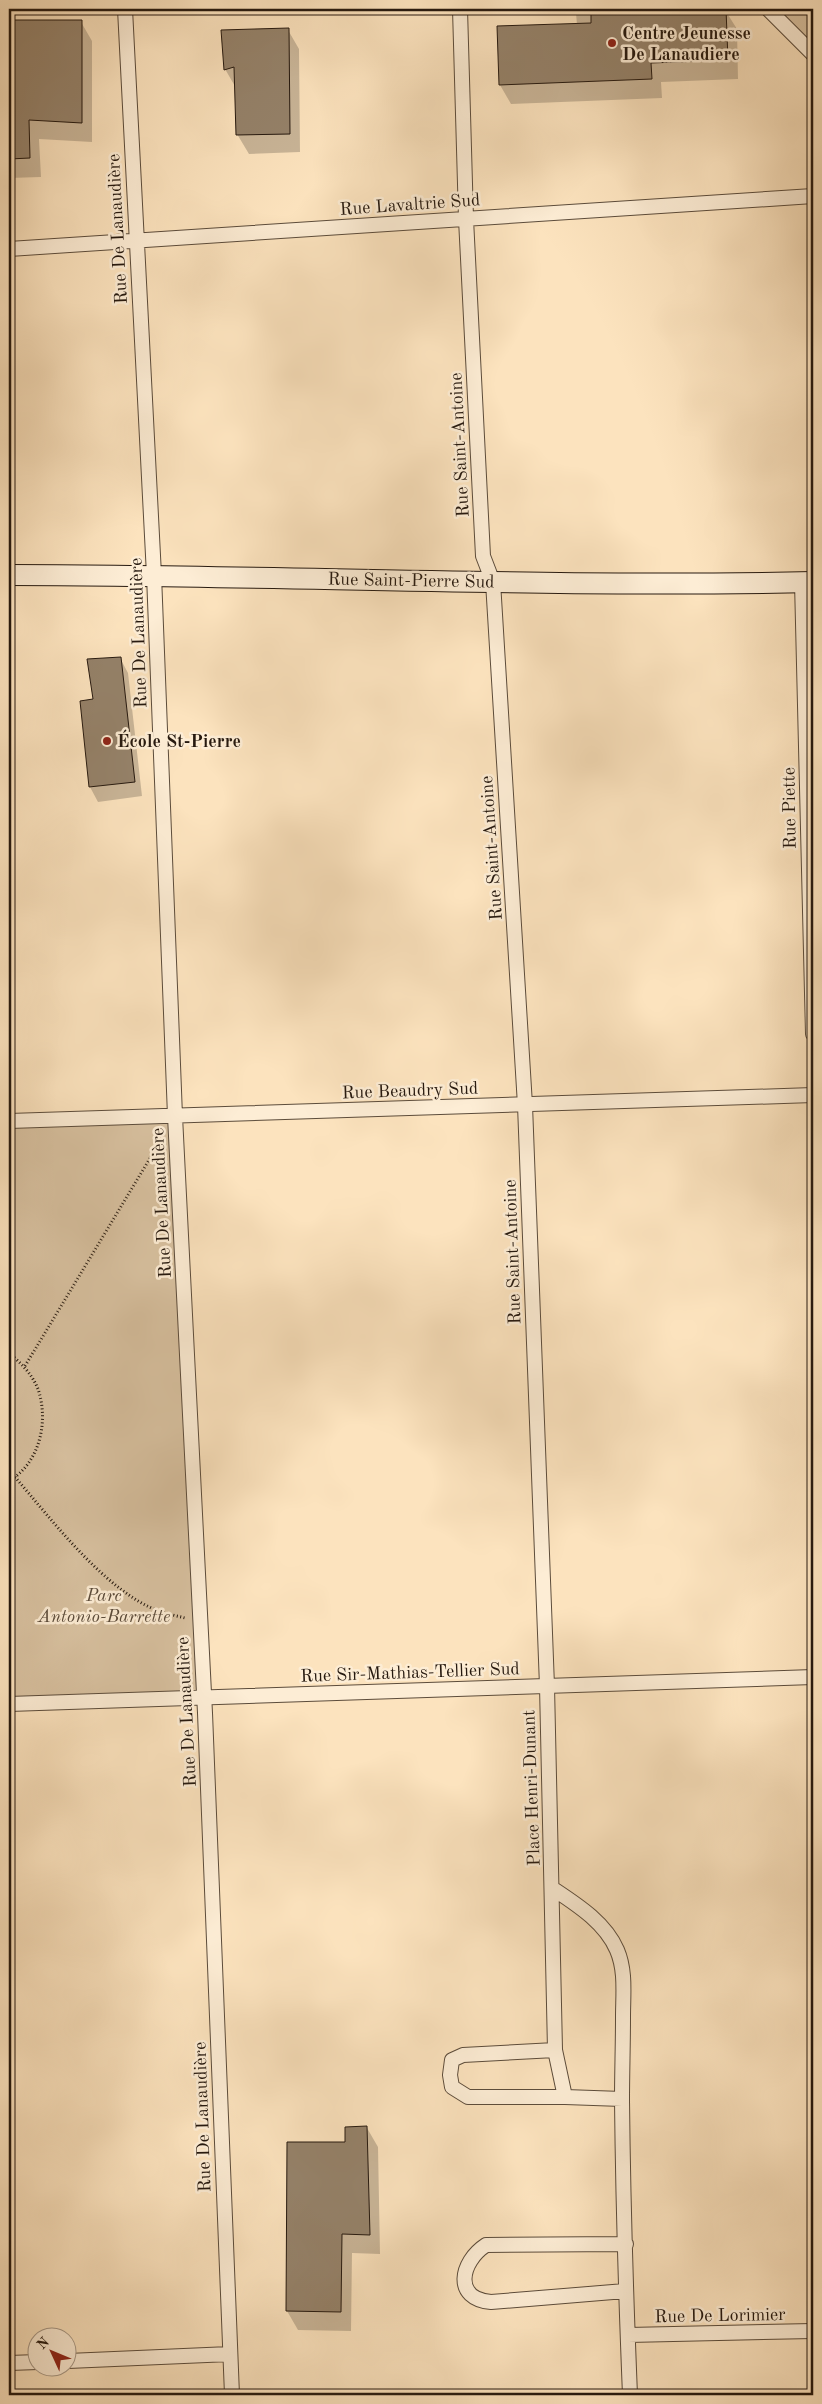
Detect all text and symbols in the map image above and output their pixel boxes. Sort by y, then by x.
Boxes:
place label: Centre Jeunesse De Lanaudiere [622,25,751,64]
marker: Centre Jeunesse De Lanaudiere [606,37,618,49]
street label: Rue De Lanaudière [105,153,131,305]
street label: Rue Lavaltrie Sud [339,191,481,219]
street label: Rue Saint-Antoine [447,372,473,518]
street label: Rue De Lanaudière [127,557,151,709]
street label: Rue Saint-Pierre Sud [327,571,495,591]
place label: École St-Pierre [117,729,241,751]
marker: École St-Pierre [101,735,113,747]
street label: Rue Piette [780,767,800,849]
street label: Rue Saint-Antoine [478,775,506,921]
street label: Rue Beaudry Sud [341,1080,479,1102]
street label: Rue De Lanaudière [149,1127,175,1279]
street label: Rue Saint-Antoine [501,1179,525,1325]
park label: Parc Antonio-Barrette [37,1587,170,1626]
street label: Rue De Lanaudière [174,1636,200,1788]
street label: Rue Sir-Mathias-Tellier Sud [300,1660,520,1686]
street label: Place Henri-Dunant [520,1709,544,1866]
street label: Rue De Lanaudière [191,2041,215,2193]
street label: Rue De Lorimier [654,2306,786,2326]
north arrow [28,2326,78,2376]
text: N [35,2335,52,2352]

